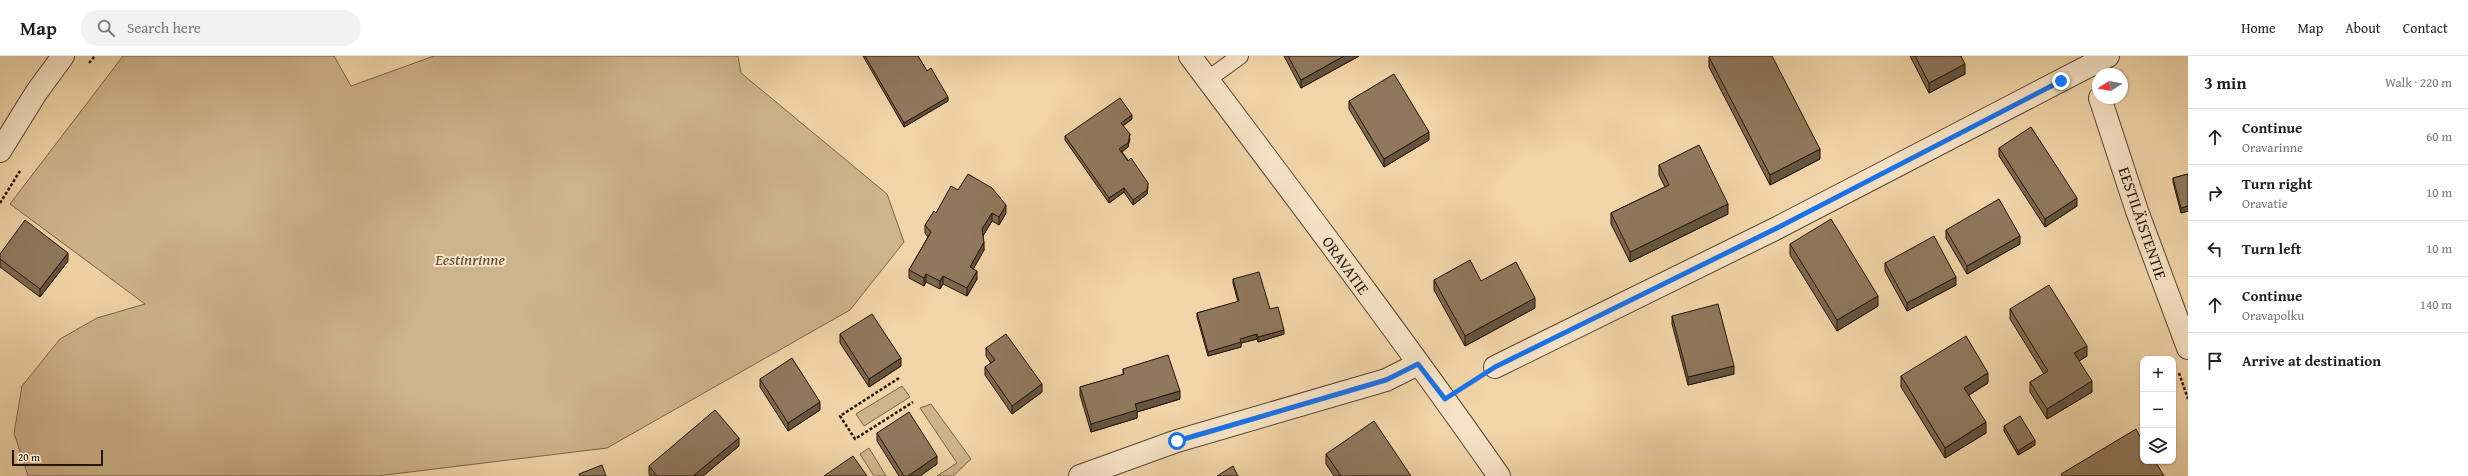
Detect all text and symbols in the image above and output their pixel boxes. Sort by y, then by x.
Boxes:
search box [81,10,361,46]
text: Map [20,14,57,42]
icon: search [95,17,117,39]
text: Search here [127,17,201,38]
text: Home [2241,18,2276,38]
text: Map [2298,18,2323,38]
text: About [2345,18,2381,38]
text: Contact [2403,18,2448,38]
north arrow [2092,68,2128,104]
text: 3 min [2204,70,2246,95]
route end [2052,72,2070,90]
text: Walk · 220 m [2385,73,2452,92]
text: Continue [2242,117,2303,138]
icon: ahead [2204,126,2226,148]
text: 60 m [2426,127,2452,146]
text: Oravarinne [2242,138,2303,157]
street label: EESTILÄISTENTIE [2113,163,2173,283]
text: Turn right [2242,173,2313,194]
icon: right [2204,182,2226,204]
text: 10 m [2426,183,2452,202]
text: Oravatie [2242,194,2288,213]
street label: ORAVATIE [1317,231,1375,299]
icon: left [2204,238,2226,260]
text: Turn left [2242,238,2301,259]
text: 10 m [2426,239,2452,258]
park label: Eestinrinne [434,247,505,271]
text: Continue [2242,285,2303,306]
icon: ahead [2204,294,2226,316]
text: 140 m [2420,295,2452,314]
text: Oravapolku [2242,306,2304,325]
icon: arrive [2204,350,2226,372]
text: Arrive at destination [2242,350,2381,371]
map controls [2140,356,2176,464]
button: + [2140,356,2176,392]
button: − [2140,392,2176,428]
button: layers [2140,428,2176,464]
route start [1168,432,1186,450]
scale bar [12,448,103,467]
text: 20 m [18,449,40,465]

